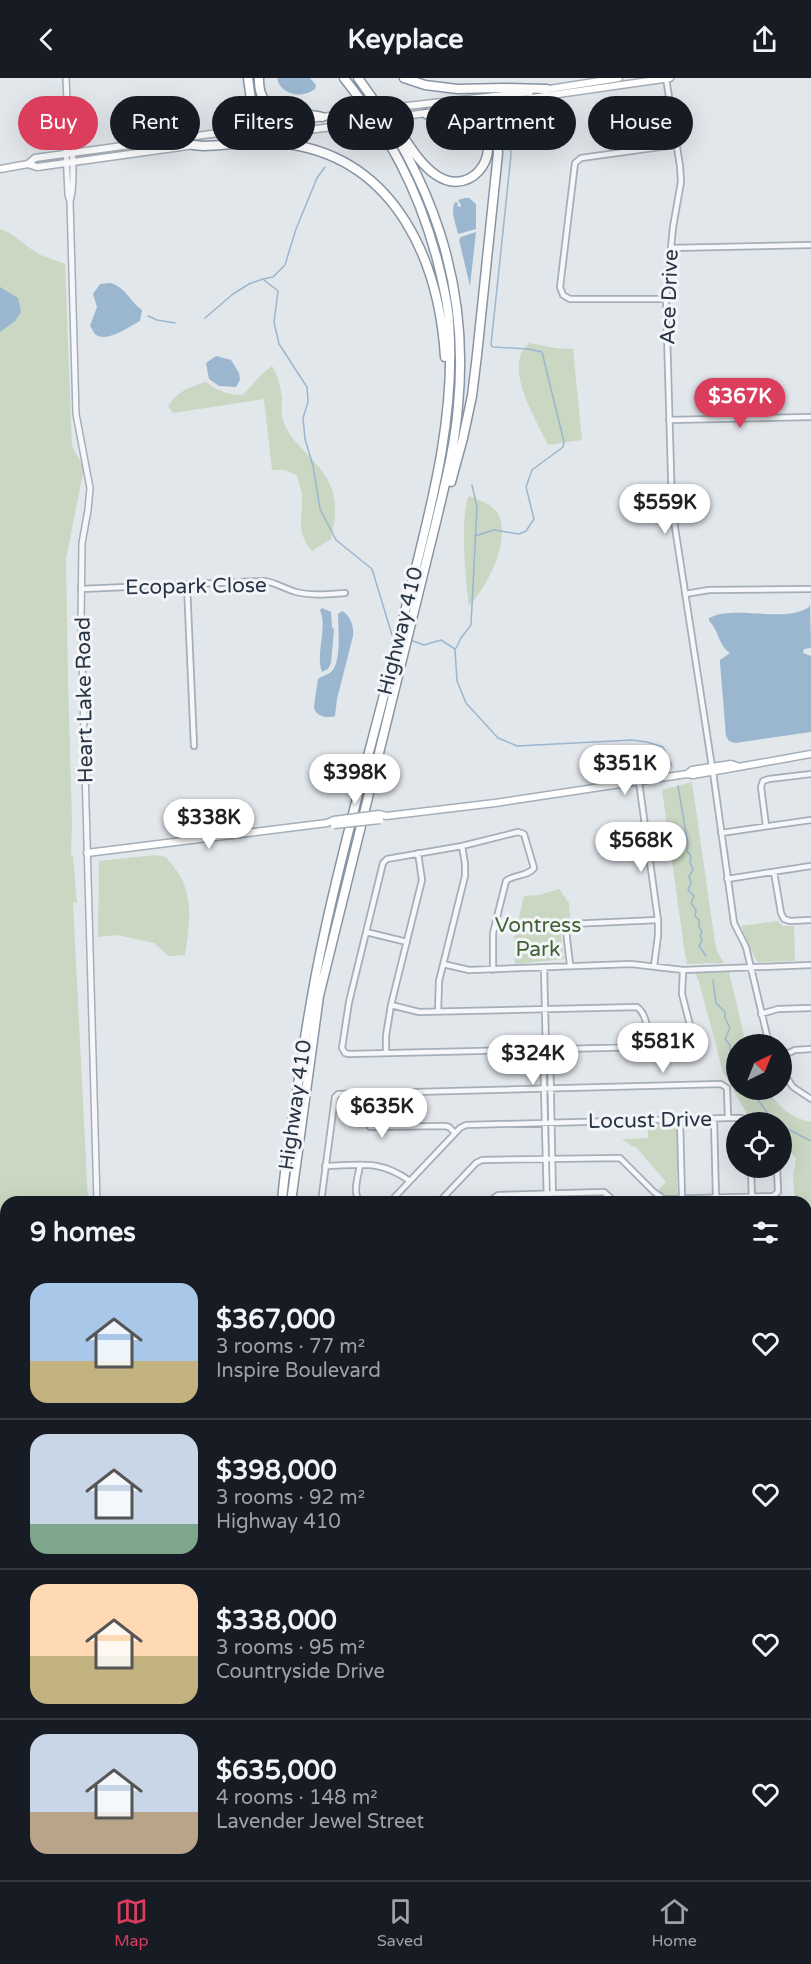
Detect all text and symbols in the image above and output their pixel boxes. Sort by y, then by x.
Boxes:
icon: back [30,23,63,56]
text: Keyplace [347,23,464,56]
icon: share [748,23,781,56]
chip: Buy [18,96,98,150]
chip: Rent [110,96,200,150]
chip: Filters [212,96,315,150]
chip: New [327,96,414,150]
chip: Apartment [426,96,576,150]
chip: House [588,96,693,150]
street label: Ace Drive [655,249,684,345]
pin: $367K [698,378,782,429]
text: $367K [708,385,772,409]
pin: $559K [623,484,707,535]
text: $559K [633,491,697,515]
street label: Highway 410 [372,564,428,698]
street label: Ecopark Close [125,573,267,600]
street label: Heart Lake Road [71,617,98,783]
pin: $351K [583,745,667,796]
text: $351K [593,752,657,776]
pin: $398K [313,754,397,805]
text: $398K [323,761,387,785]
pin: $338K [167,799,251,850]
text: $338K [177,806,241,830]
pin: $568K [599,822,683,873]
text: $568K [609,829,673,853]
park label: Vontress Park [495,913,581,962]
pin: $581K [621,1023,705,1074]
text: $581K [631,1030,695,1054]
north arrow [726,1034,792,1100]
map controls [726,1034,792,1178]
pin: $324K [491,1035,575,1086]
street label: Highway 410 [274,1038,317,1172]
text: $324K [501,1042,565,1066]
pin: $635K [340,1088,424,1139]
text: $635K [350,1095,414,1119]
street label: Locust Drive [588,1107,712,1134]
button: locate [726,1112,792,1178]
icon: filters [749,1216,782,1249]
text: 9 homes [30,1217,136,1248]
text: $367,000 [216,1304,335,1335]
icon: home [78,1307,150,1379]
icon: heart [749,1327,782,1360]
text: 3 rooms · 77 m² [216,1335,365,1359]
text: Inspire Boulevard [216,1359,381,1383]
text: $398,000 [216,1455,337,1486]
icon: home [78,1458,150,1530]
icon: heart [749,1478,782,1511]
text: 3 rooms · 92 m² [216,1486,365,1510]
text: Highway 410 [216,1510,341,1534]
text: $338,000 [216,1605,337,1636]
icon: home [78,1608,150,1680]
icon: heart [749,1628,782,1661]
text: 3 rooms · 95 m² [216,1636,365,1660]
text: Countryside Drive [216,1660,385,1684]
text: $635,000 [216,1755,336,1786]
icon: home [78,1758,150,1830]
icon: heart [749,1778,782,1811]
text: 4 rooms · 148 m² [216,1786,378,1810]
text: Lavender Jewel Street [216,1810,424,1834]
tab: Map [114,1895,149,1951]
tab: Saved [377,1895,423,1951]
tab: Home [652,1895,697,1951]

